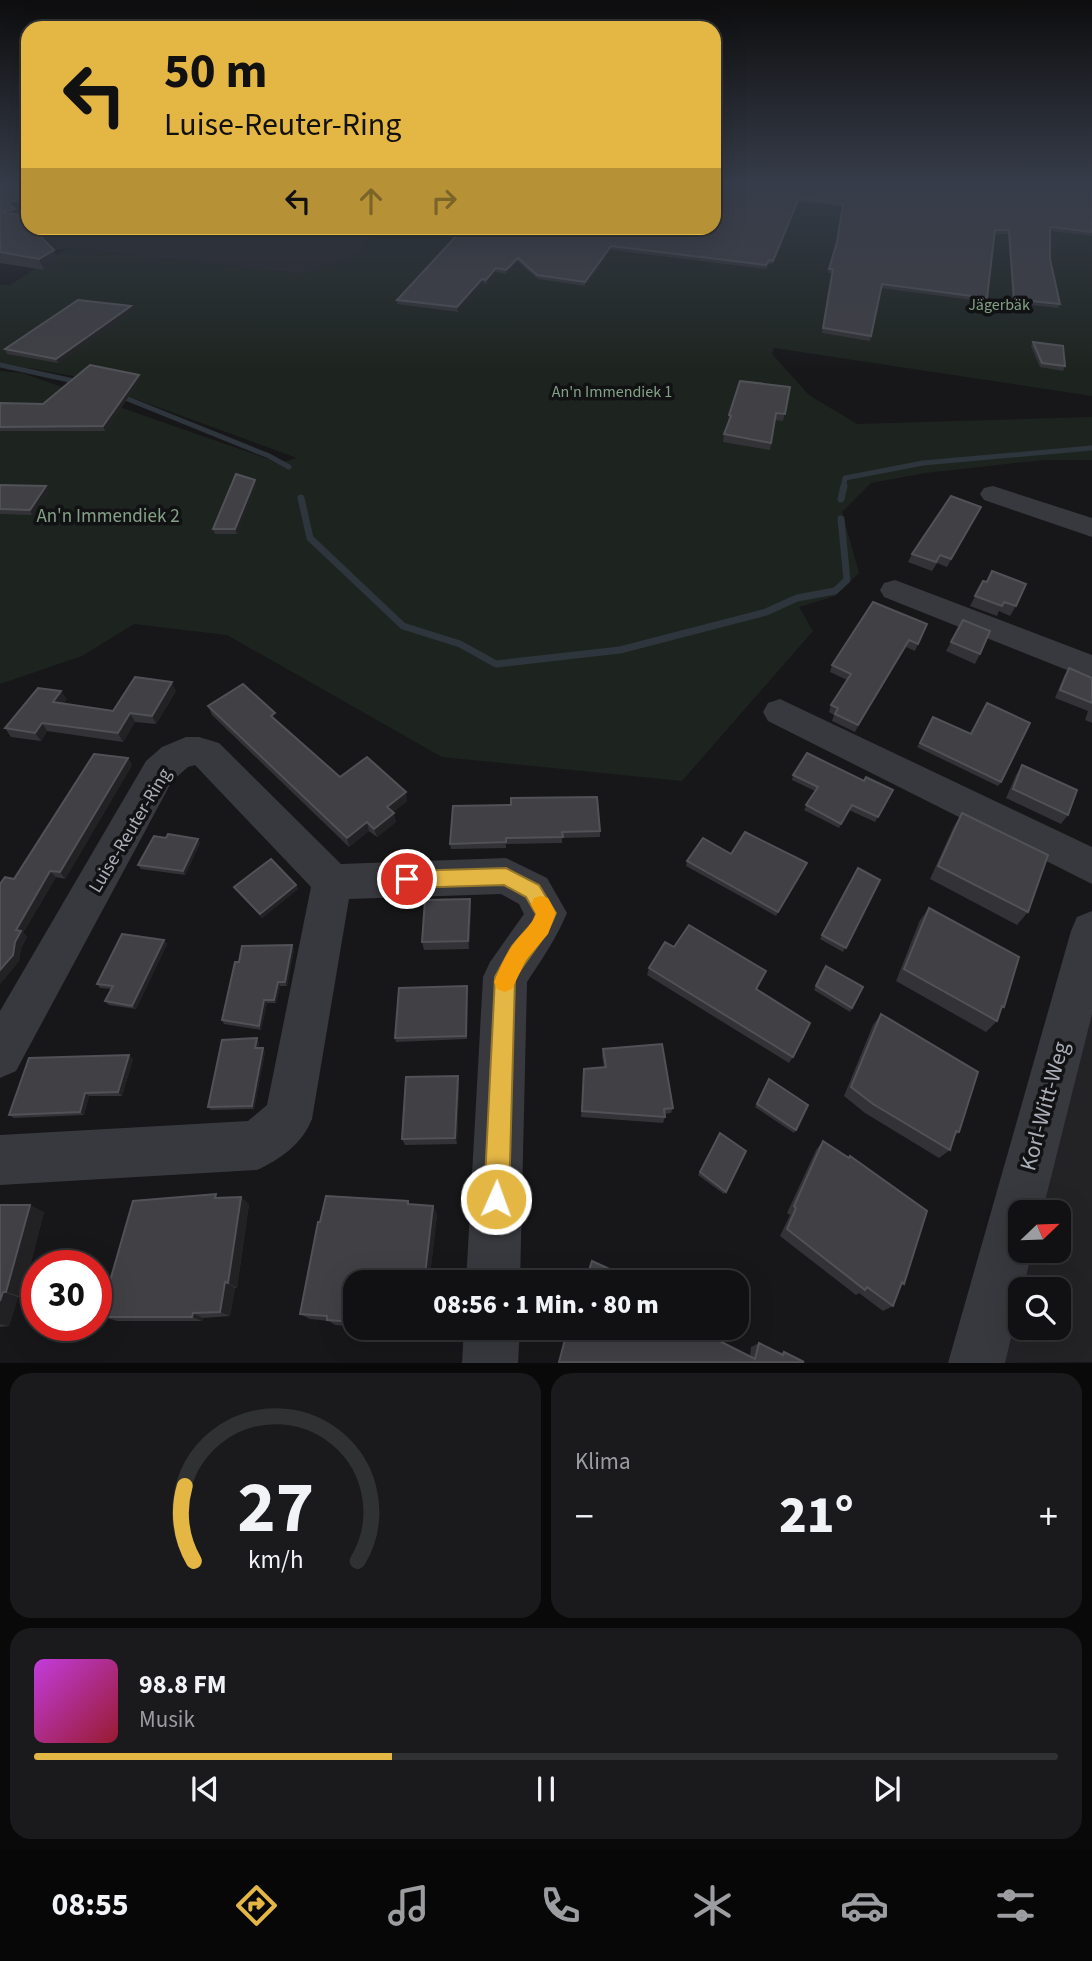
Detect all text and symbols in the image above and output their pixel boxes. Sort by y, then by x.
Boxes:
text: 50 m [164,37,268,107]
icon: left [49,49,140,140]
text: Luise-Reuter-Ring [164,102,402,148]
icon: left [279,182,317,220]
icon: ahead [352,182,390,220]
icon: right [425,182,463,220]
park label: Jägerbäk [968,294,1030,316]
park label: An'n Immendiek 1 [552,381,672,403]
park label: An'n Immendiek 2 [36,503,180,530]
street label: Luise-Reuter-Ring [82,763,178,898]
pin [377,849,437,909]
icon: arrive [388,860,426,898]
street label: Korl-Witt-Weg [1011,1038,1078,1174]
position arrow [459,1162,533,1236]
north arrow [1008,1200,1071,1264]
map controls [1008,1200,1071,1340]
speed limit sign: 30 [21,1250,112,1341]
button: search [1008,1277,1071,1340]
text: 08:56 · 1 Min. · 80 m [433,1286,659,1323]
text: Klima [575,1445,631,1478]
text: 27 [237,1457,314,1561]
text: 21° [779,1479,854,1553]
text: − [575,1490,594,1544]
text: + [1039,1490,1058,1544]
text: km/h [248,1542,303,1578]
text: 98.8 FM [139,1666,227,1703]
text: Musik [139,1703,195,1736]
icon: previous [186,1770,224,1808]
icon: pause [527,1770,565,1808]
icon: next [868,1770,906,1808]
icon: directions [232,1881,281,1930]
icon: music [384,1881,433,1930]
icon: phone [536,1881,585,1930]
icon: climate [688,1881,737,1930]
icon: car [840,1881,889,1930]
icon: filters [991,1881,1040,1930]
text: 08:55 [51,1882,129,1928]

